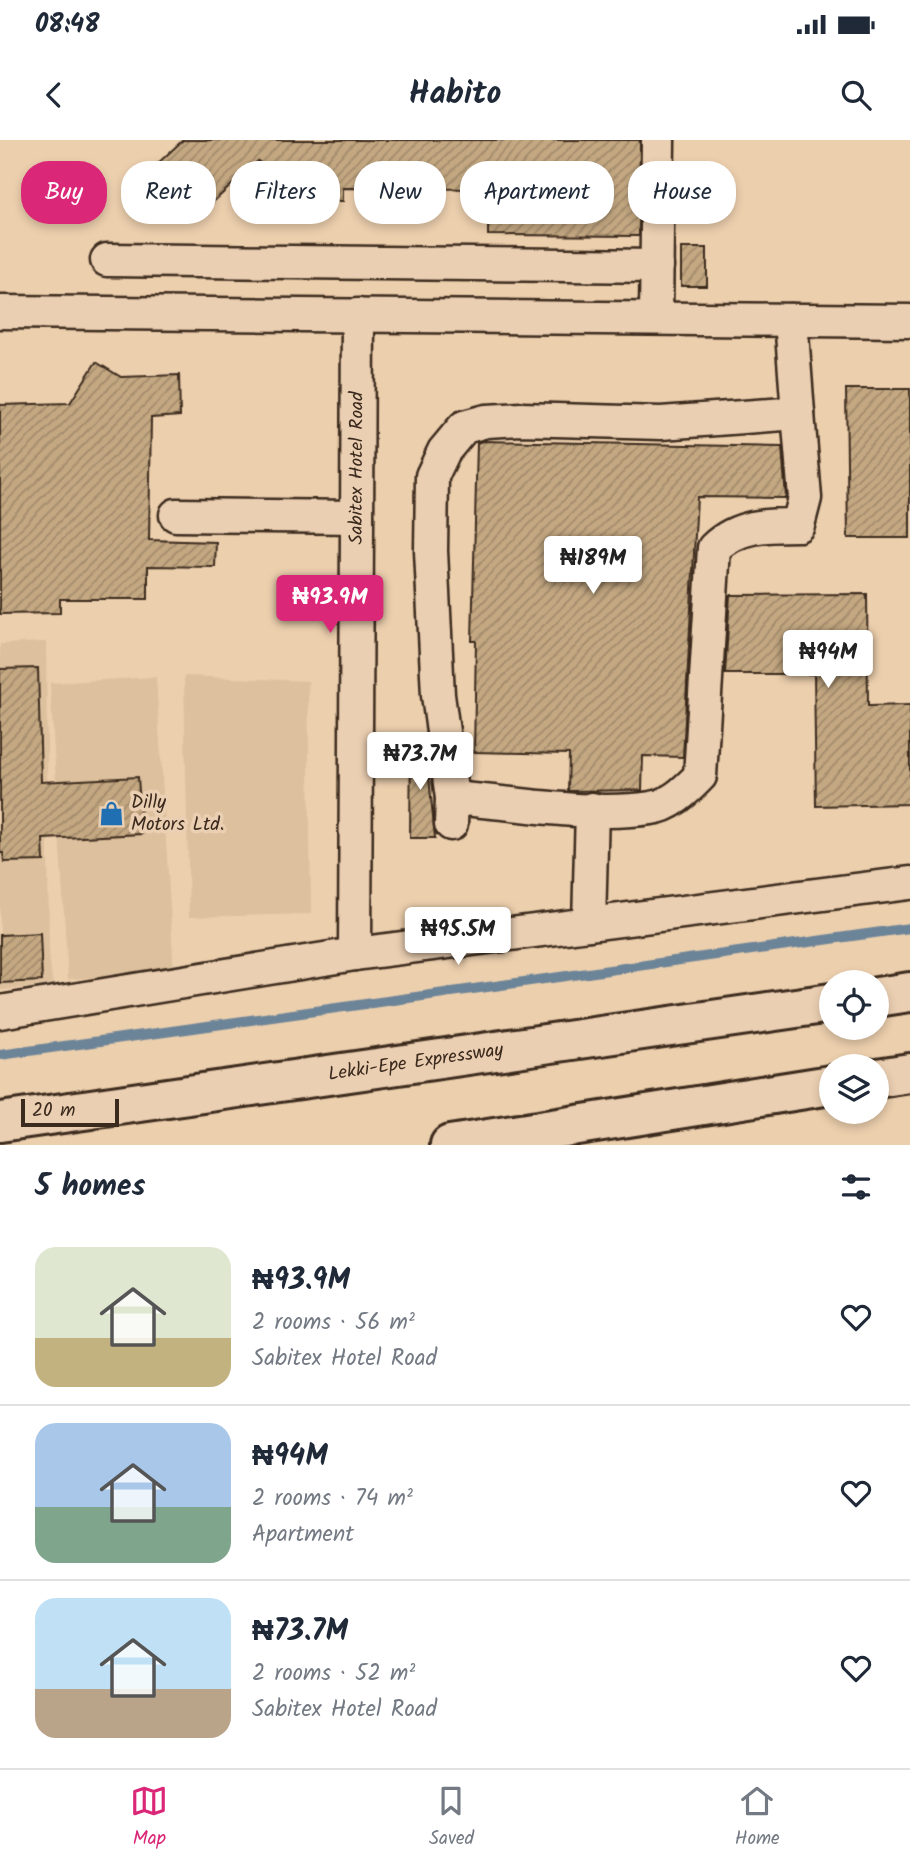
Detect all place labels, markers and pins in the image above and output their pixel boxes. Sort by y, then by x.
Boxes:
pin: ₦189M [544,536,642,596]
pin: ₦93.9M [273,575,387,635]
pin: ₦94M [787,630,869,690]
pin: ₦73.7M [363,732,477,792]
place label: Dilly Motors Ltd. [131,788,224,840]
shop icon: Dilly Motors Ltd. [97,800,125,828]
pin: ₦95.5M [401,908,515,967]

